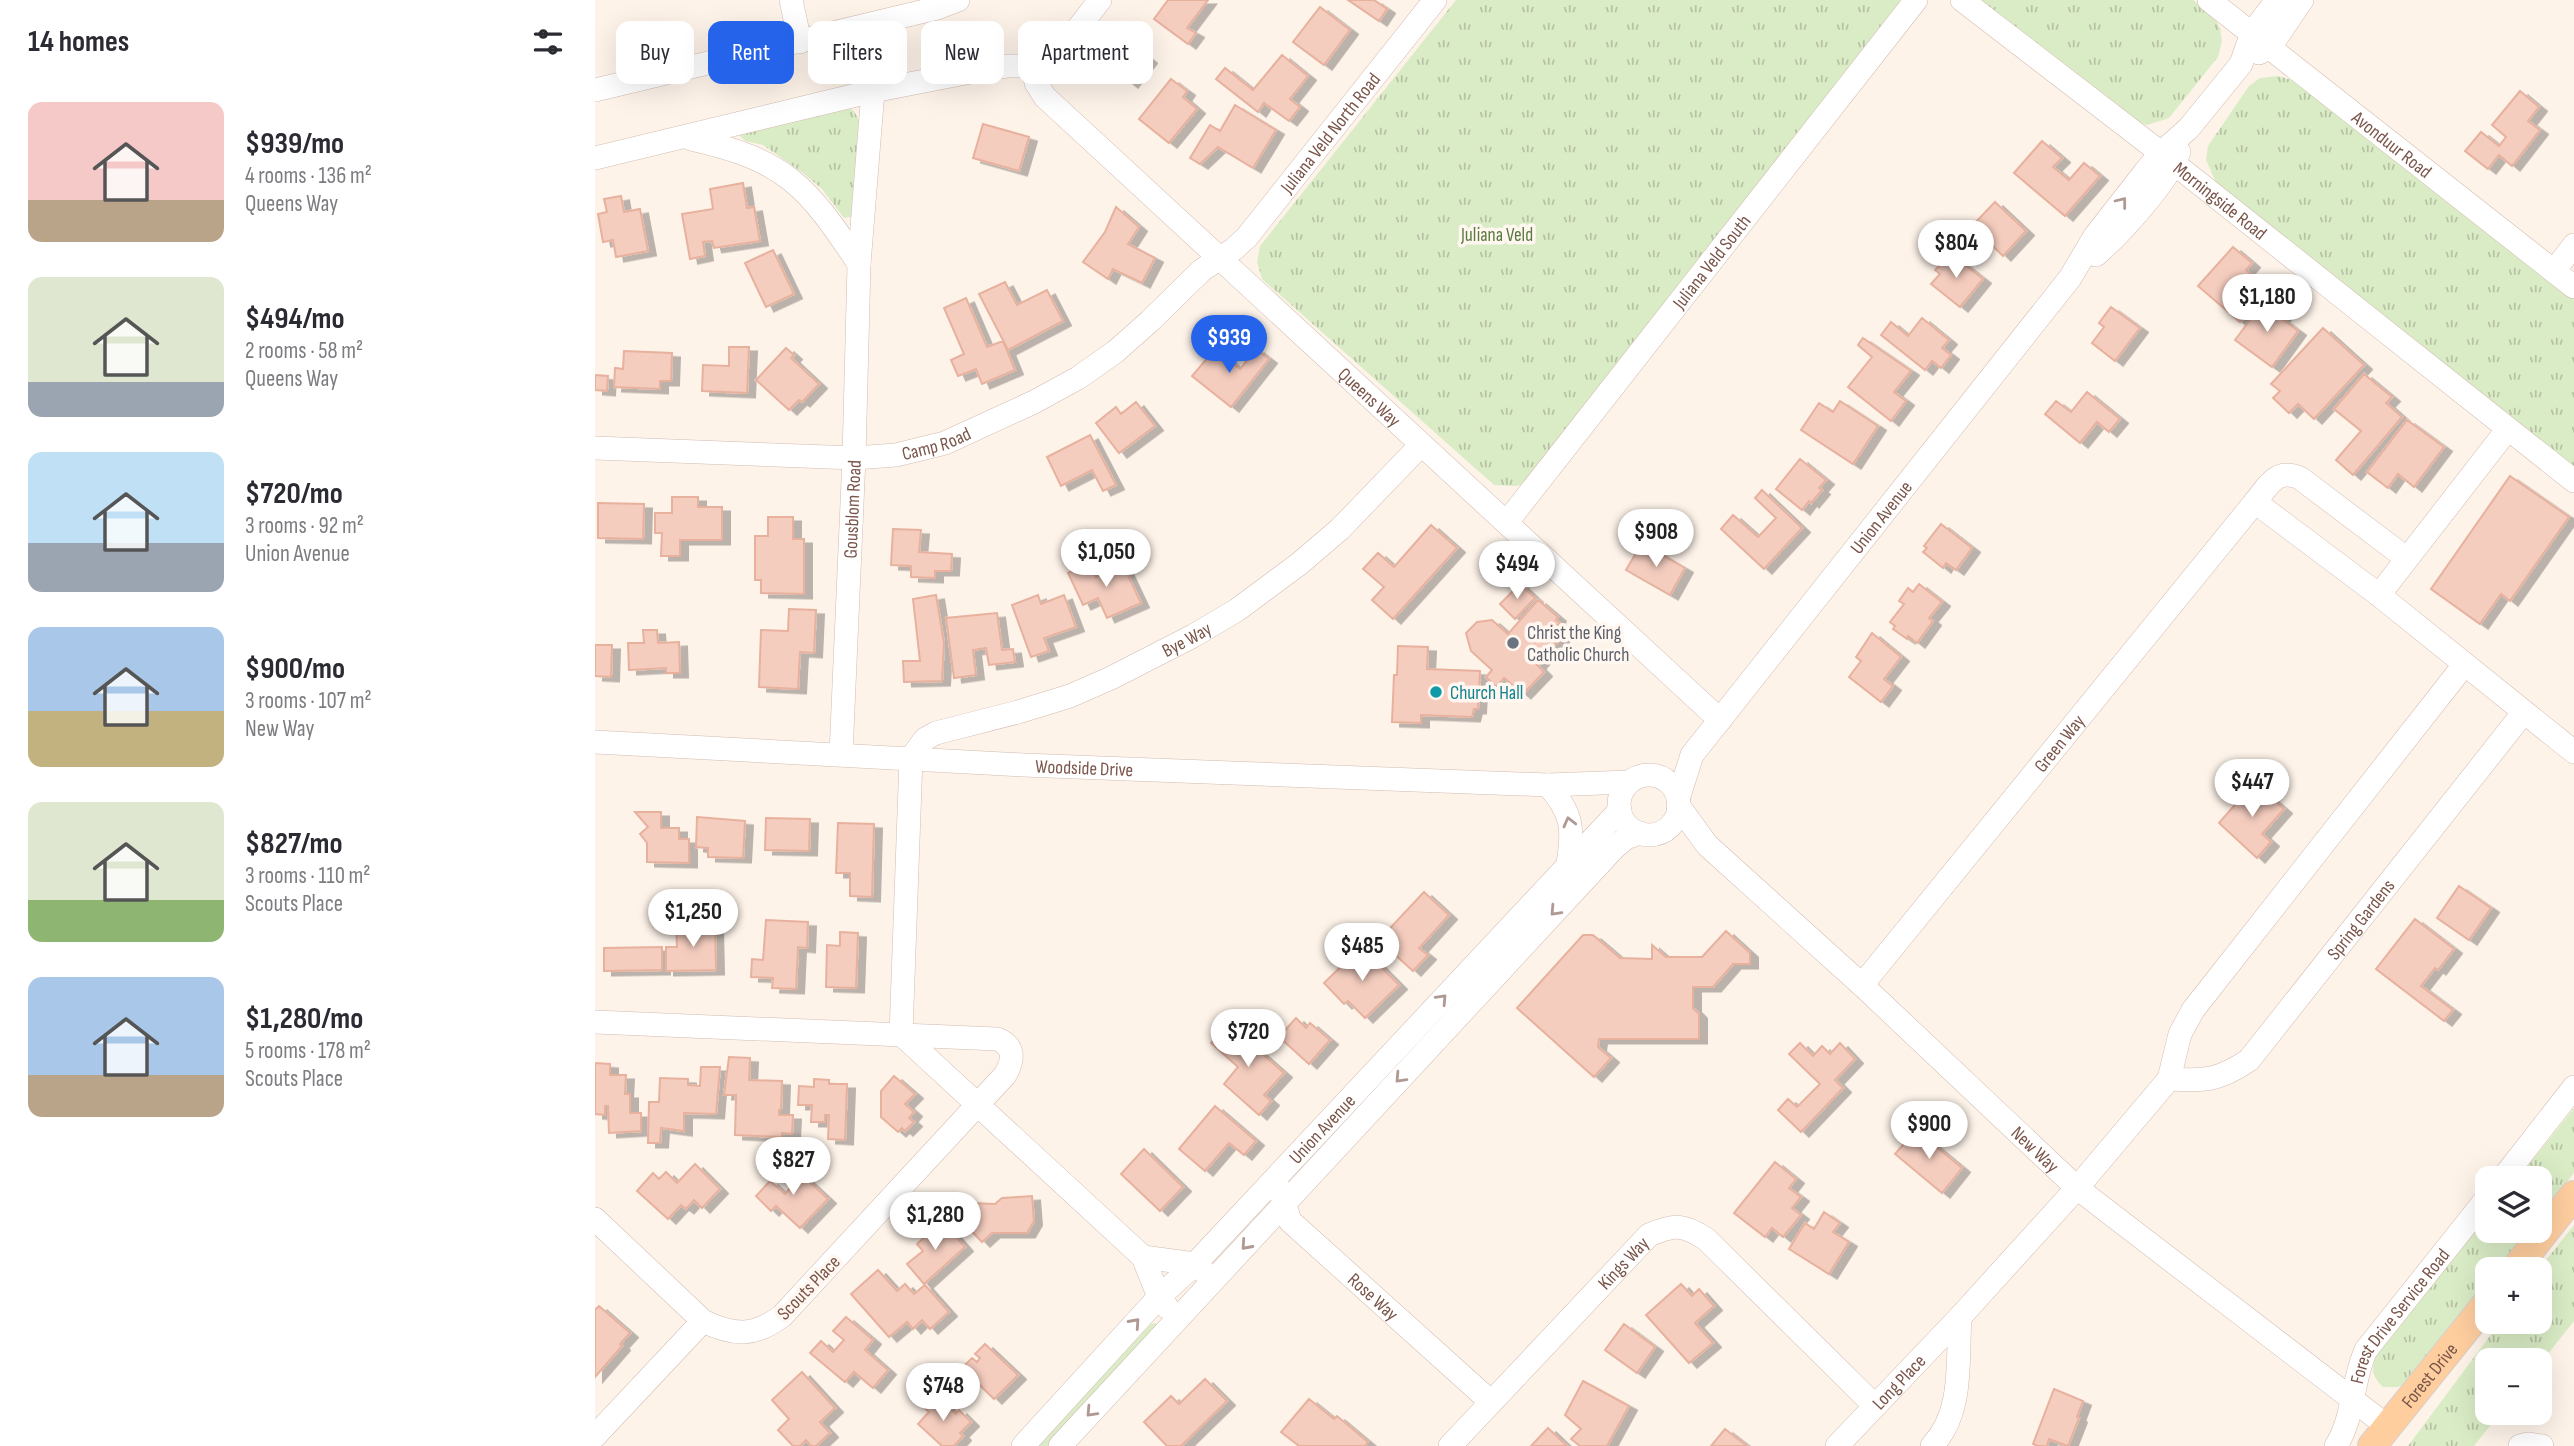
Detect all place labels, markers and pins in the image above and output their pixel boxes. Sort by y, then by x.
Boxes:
pin: $804 [1915,220,1997,280]
pin: $1,180 [2210,274,2324,334]
pin: $939 [1188,316,1270,375]
pin: $908 [1615,510,1697,569]
pin: $1,050 [1049,530,1163,589]
pin: $494 [1476,542,1558,601]
place label: Christ the King Catholic Church [1527,622,1629,667]
marker: Christ the King Catholic Church [1505,635,1521,651]
place label: Church Hall [1450,682,1523,705]
marker: Church Hall [1428,684,1444,700]
pin: $447 [2211,760,2293,819]
pin: $1,250 [636,890,750,949]
pin: $485 [1321,923,1403,983]
pin: $720 [1207,1010,1289,1069]
pin: $900 [1888,1102,1970,1161]
pin: $827 [752,1138,834,1197]
pin: $1,280 [878,1192,992,1252]
pin: $748 [902,1364,984,1423]

